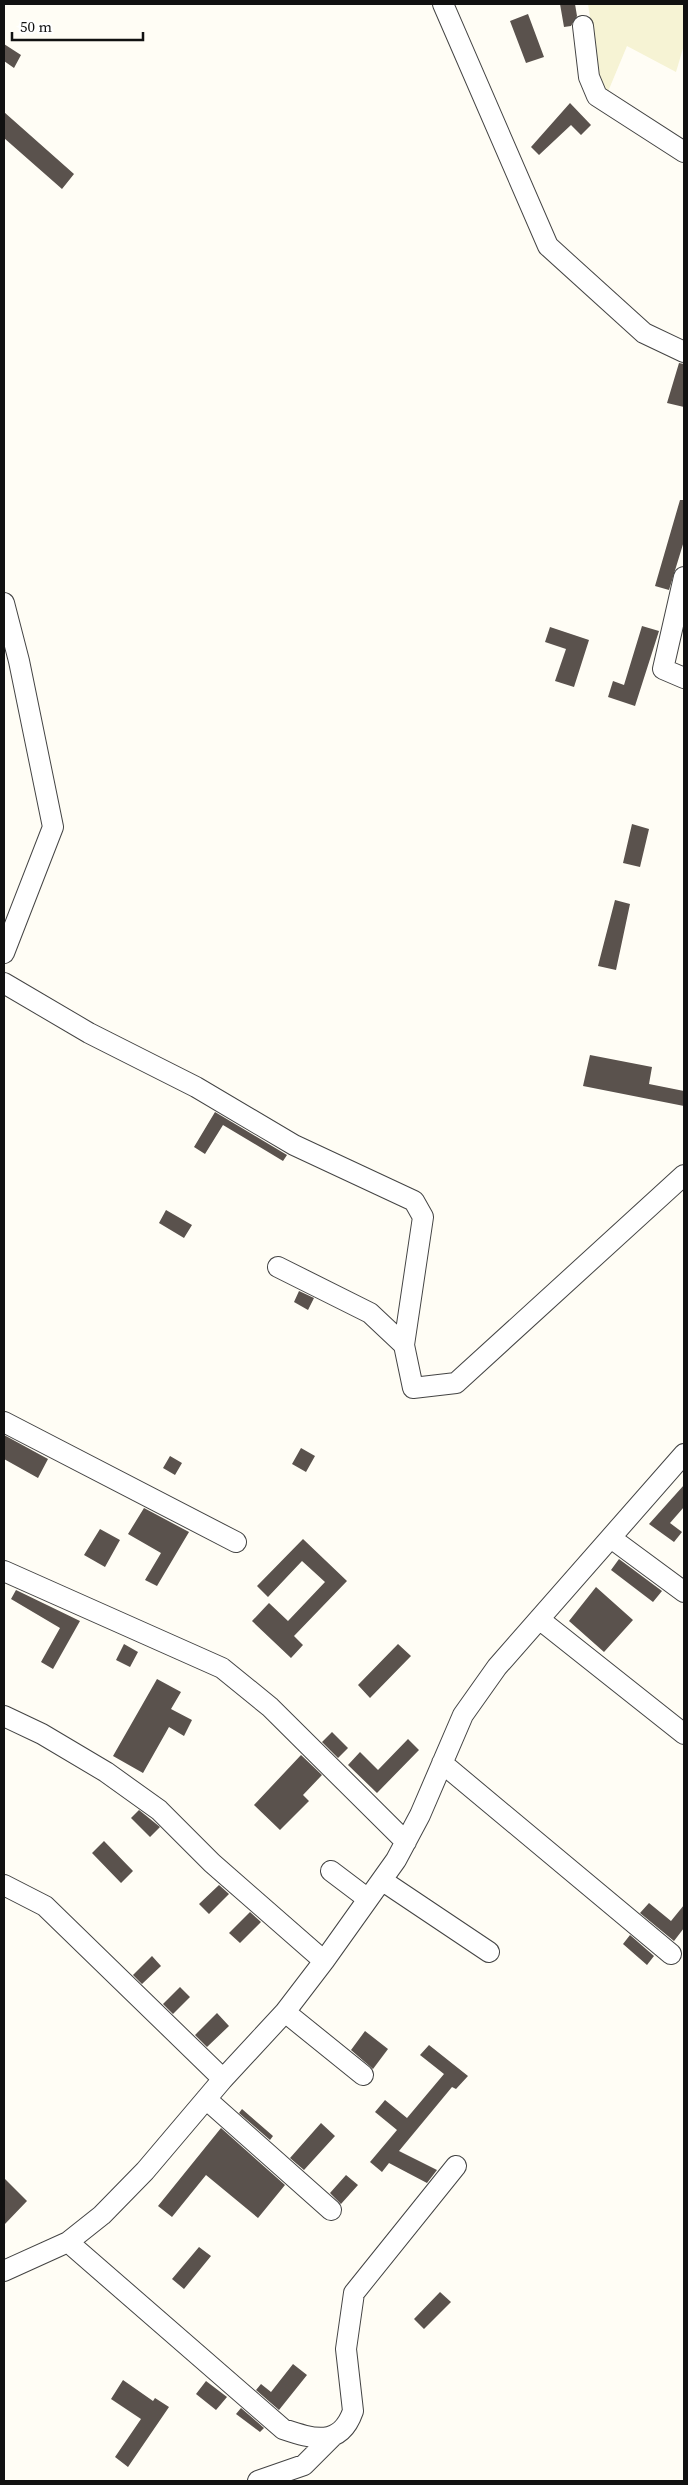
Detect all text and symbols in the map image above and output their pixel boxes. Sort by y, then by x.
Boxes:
scale bar [12,10,144,42]
text: 50 m [20,16,52,37]

